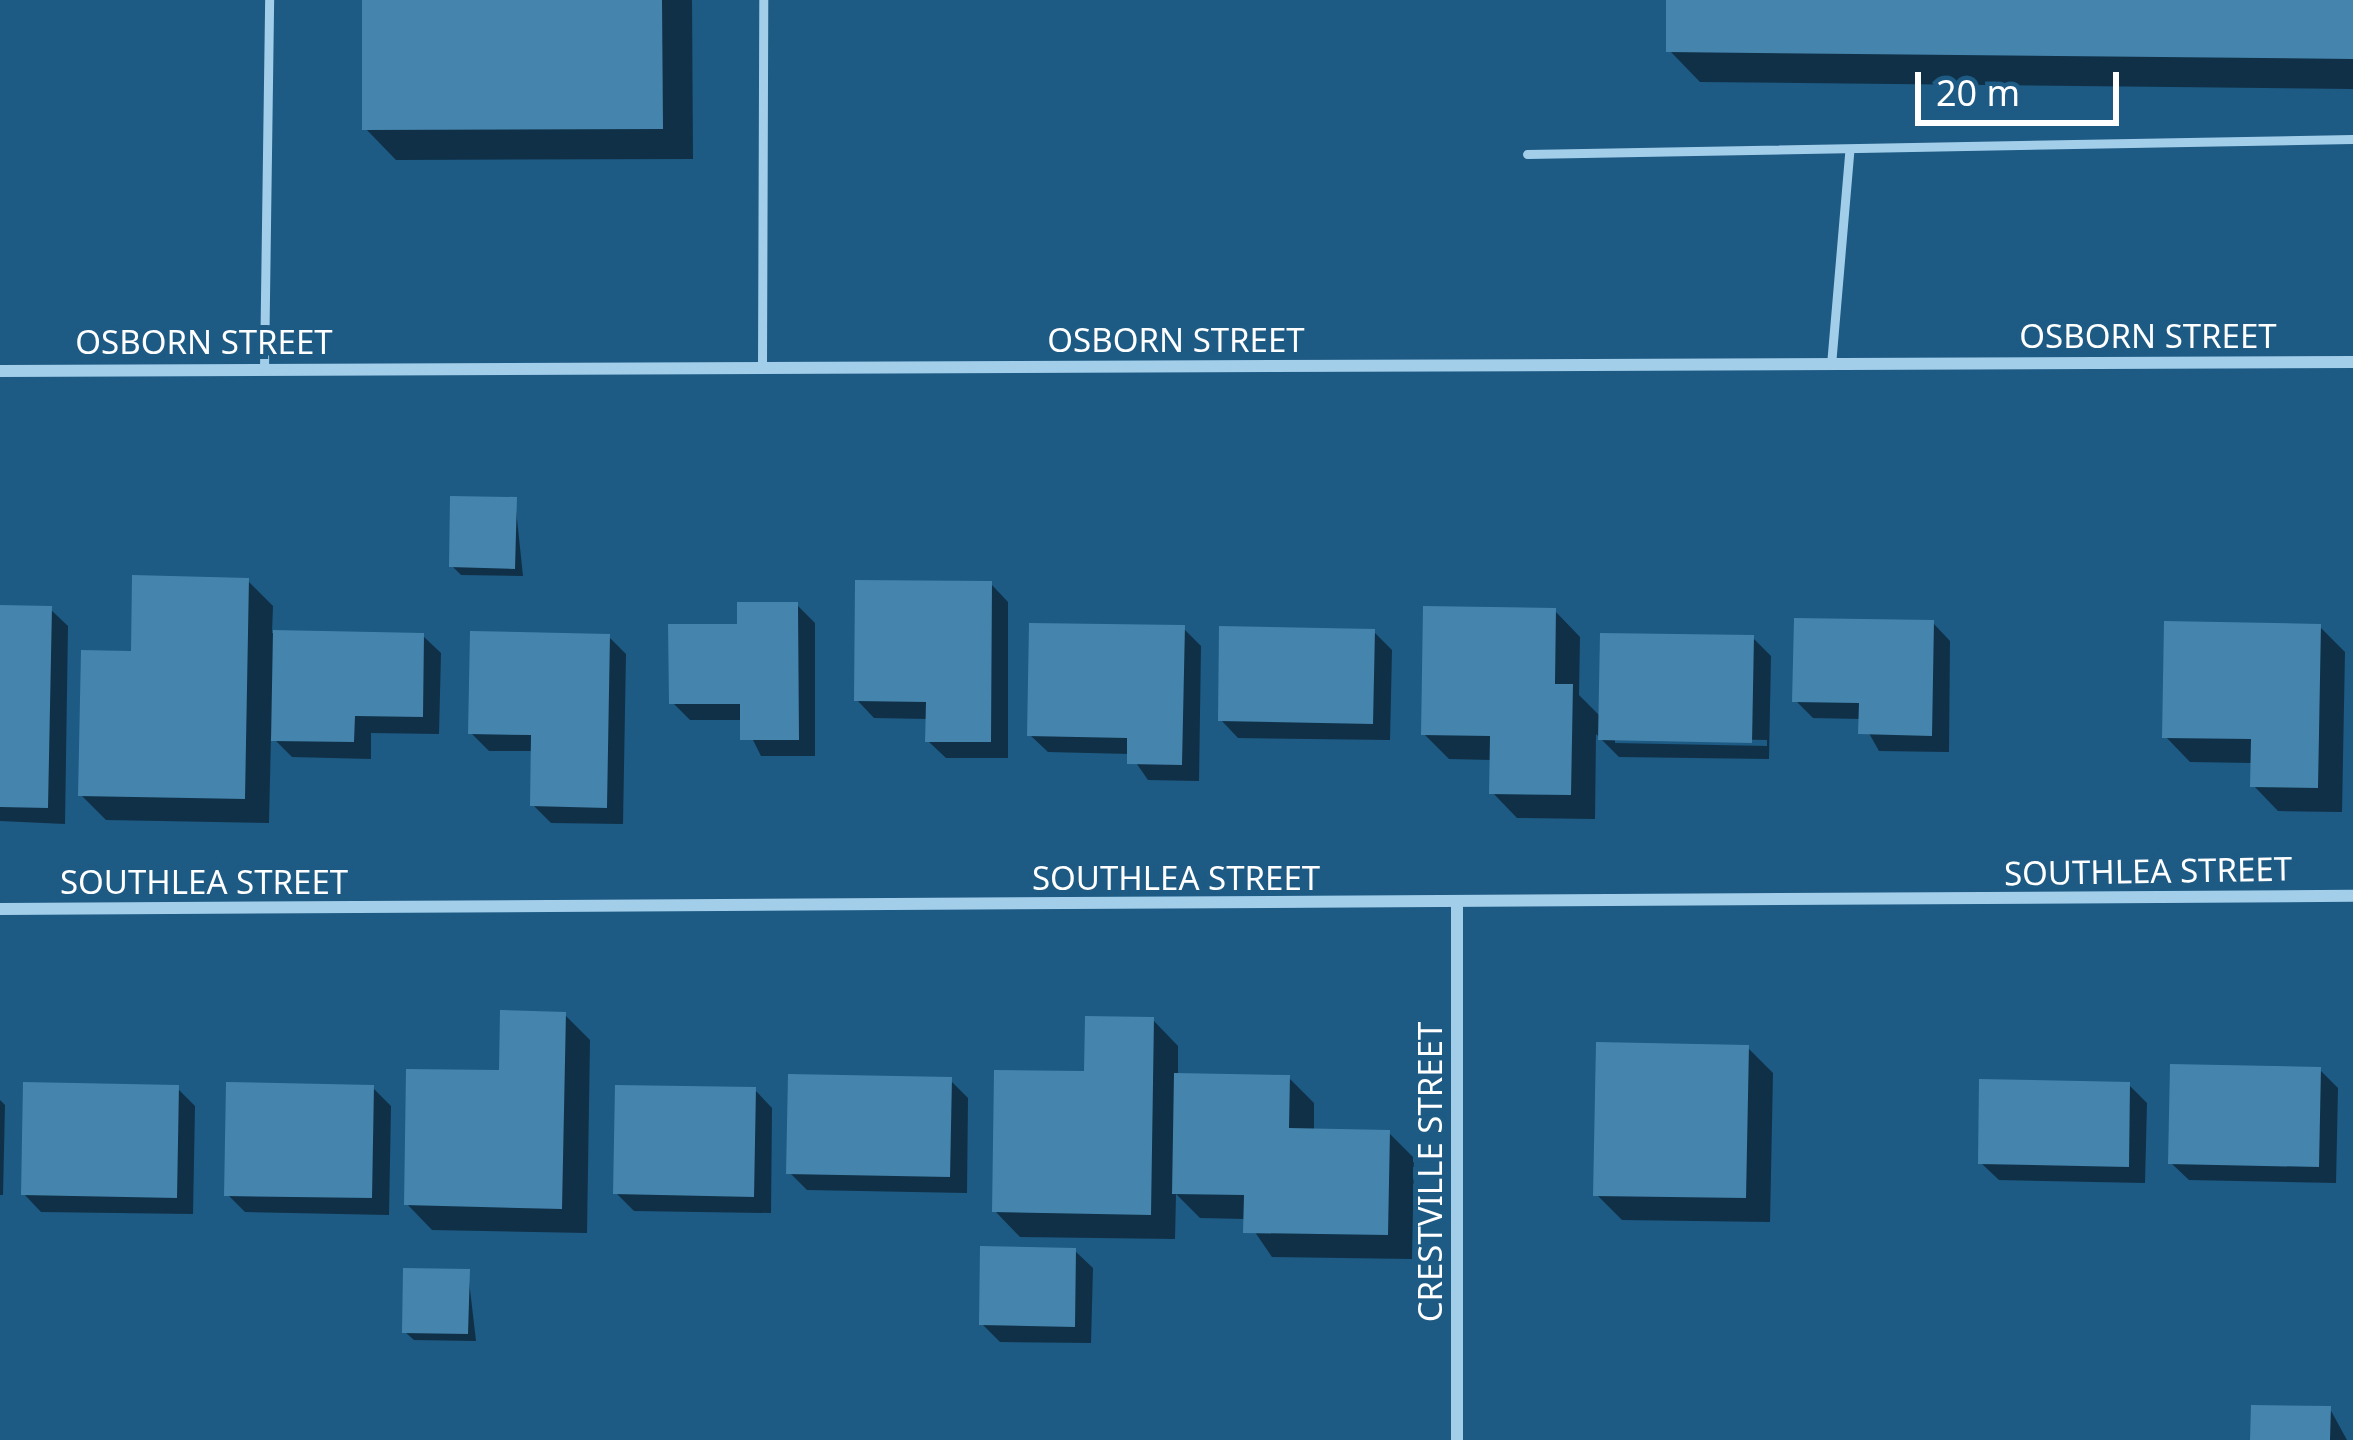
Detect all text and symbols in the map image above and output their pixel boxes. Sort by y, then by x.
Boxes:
scale bar [1921,48,2125,122]
text: 20 m [1936,68,2020,117]
street label: OSBORN STREET [2019,316,2277,356]
street label: OSBORN STREET [1047,320,1305,360]
street label: OSBORN STREET [75,322,333,362]
street label: SOUTHLEA STREET [2004,849,2292,893]
street label: SOUTHLEA STREET [1032,858,1320,898]
street label: SOUTHLEA STREET [60,862,348,902]
street label: CRESTVILLE STREET [1410,1022,1450,1322]

